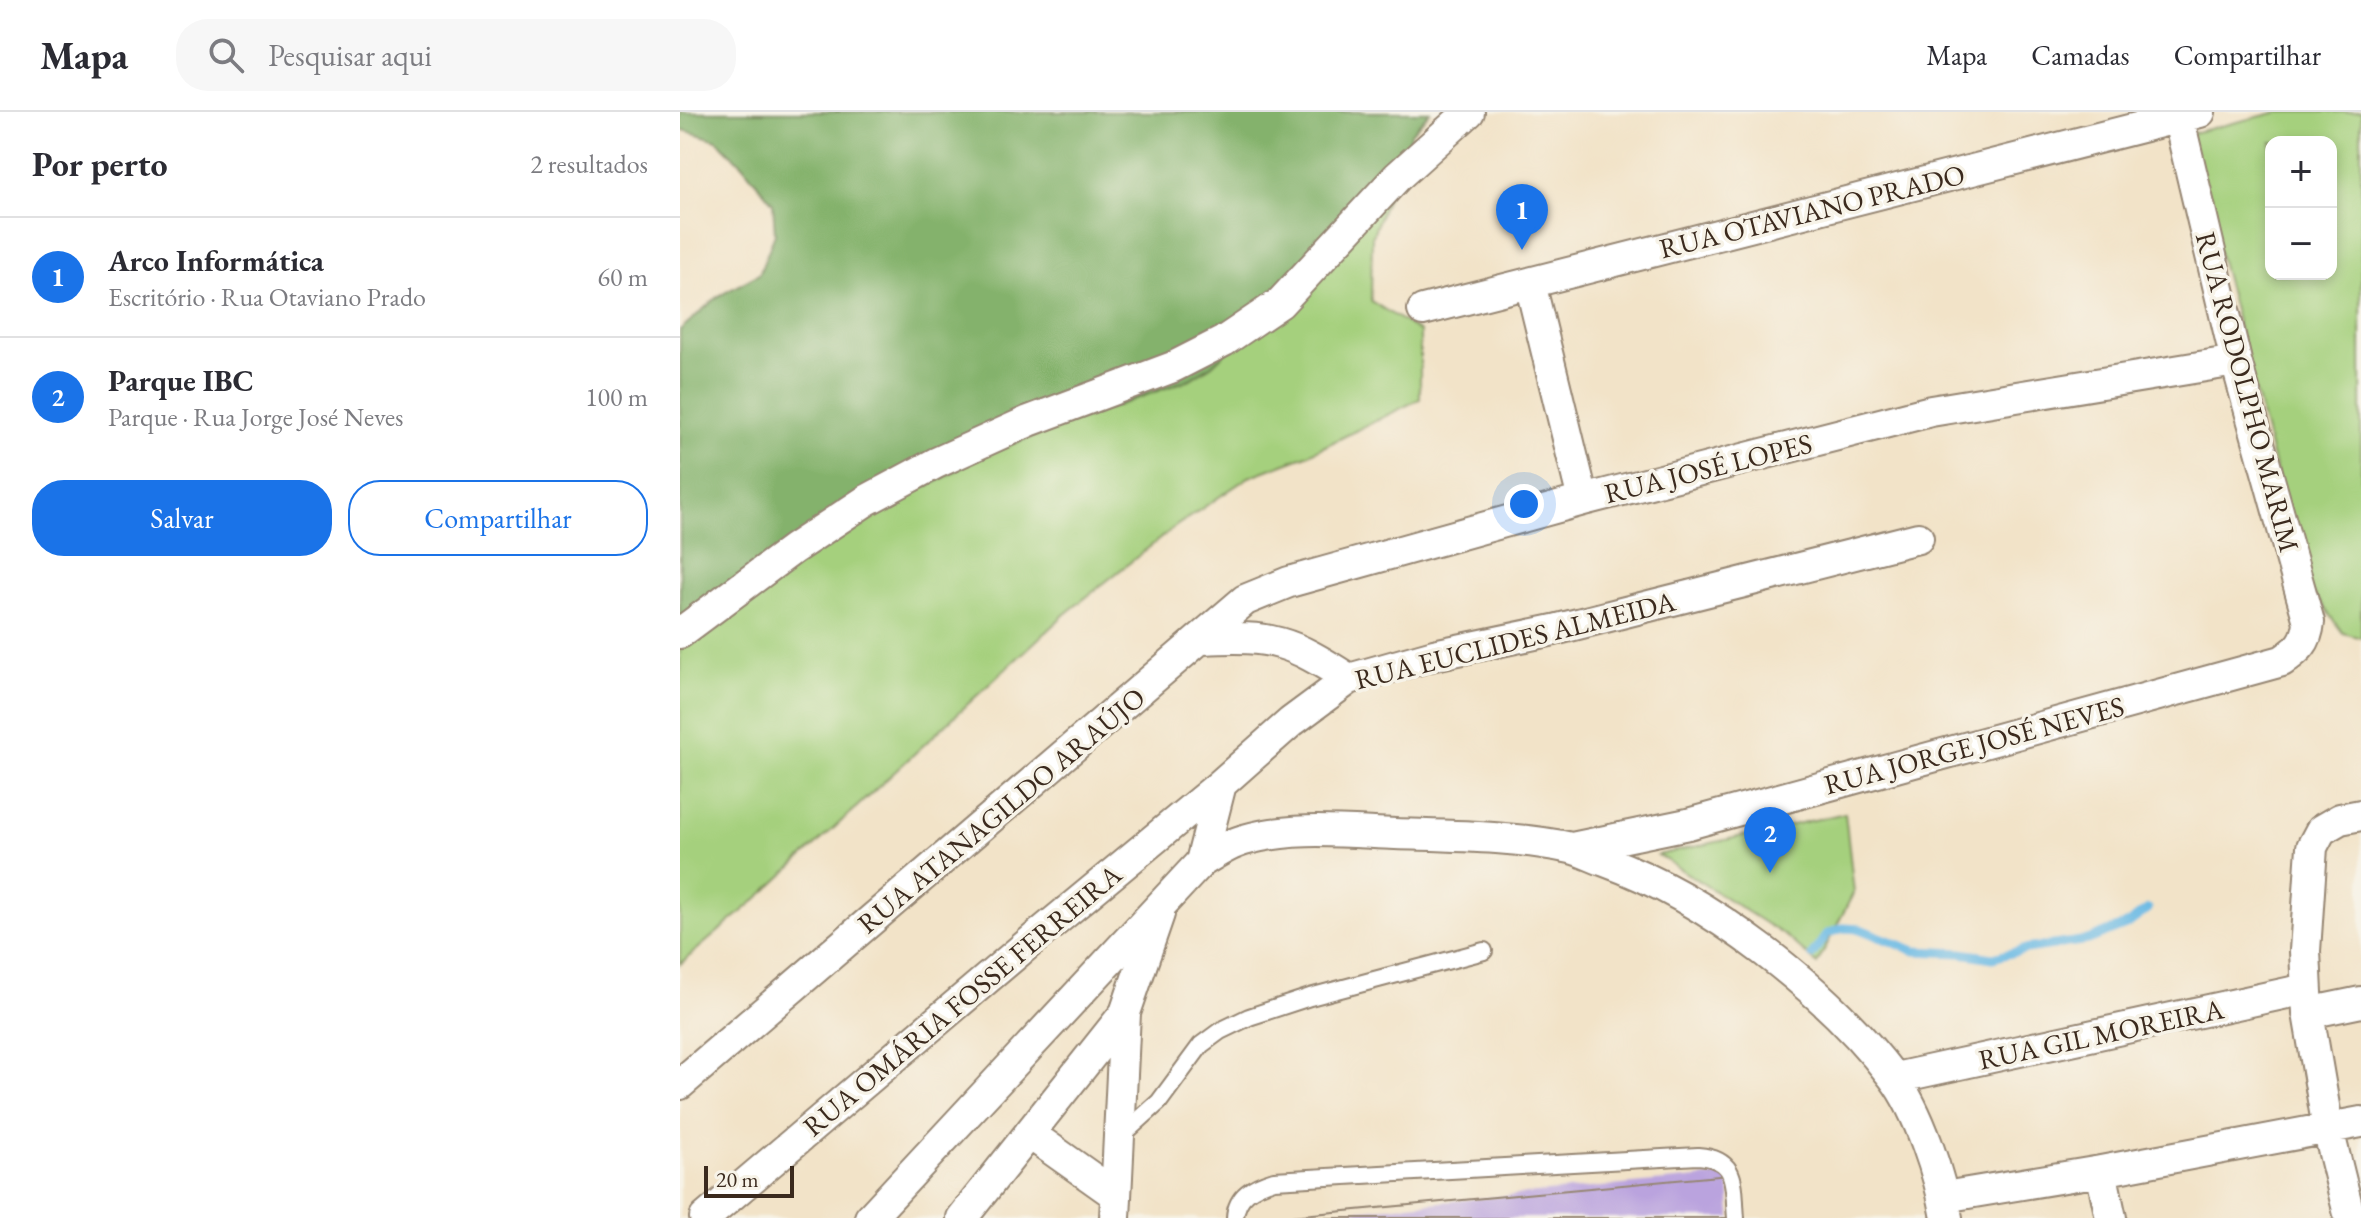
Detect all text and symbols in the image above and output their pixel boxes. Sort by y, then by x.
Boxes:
search box [176,19,736,91]
text: Mapa [40,31,128,80]
icon: search [204,33,248,77]
text: Pesquisar aqui [268,36,432,75]
text: Mapa [1926,37,1987,73]
text: Camadas [2031,37,2130,73]
text: Compartilhar [2174,37,2321,73]
map controls [2265,136,2337,280]
button: + [2265,136,2337,208]
text: Por perto [32,142,168,186]
text: 2 resultados [530,147,648,181]
street label: RUA OTAVIANO PRADO [1656,156,1968,266]
pin: 1 [1496,184,1548,250]
button: − [2265,208,2337,280]
street label: RUA RODOLPHO MARIM [2188,228,2308,556]
text: Arco Informática [108,241,324,280]
text: 1 [51,260,65,294]
text: 60 m [598,260,648,294]
text: Escritório · Rua Otaviano Prado [108,280,426,314]
text: Parque IBC [108,361,254,400]
text: 2 [51,380,65,414]
text: 100 m [585,380,648,414]
text: Parque · Rua Jorge José Neves [108,400,403,434]
street label: RUA JOSÉ LOPES [1600,425,1816,511]
button: Salvar [32,480,332,556]
button: Compartilhar [348,480,648,556]
your location [1504,484,1544,524]
street label: RUA EUCLIDES ALMEIDA [1351,583,1680,697]
street label: RUA ATANAGILDO ARAÚJO [850,679,1152,941]
street label: RUA JORGE JOSÉ NEVES [1820,688,2128,802]
pin: 2 [1744,807,1796,873]
street label: RUA OMÁRIA FOSSE FERREIRA [795,856,1129,1144]
street label: RUA GIL MOREIRA [1975,990,2228,1078]
scale bar [704,1162,794,1198]
text: 20 m [716,1165,759,1194]

